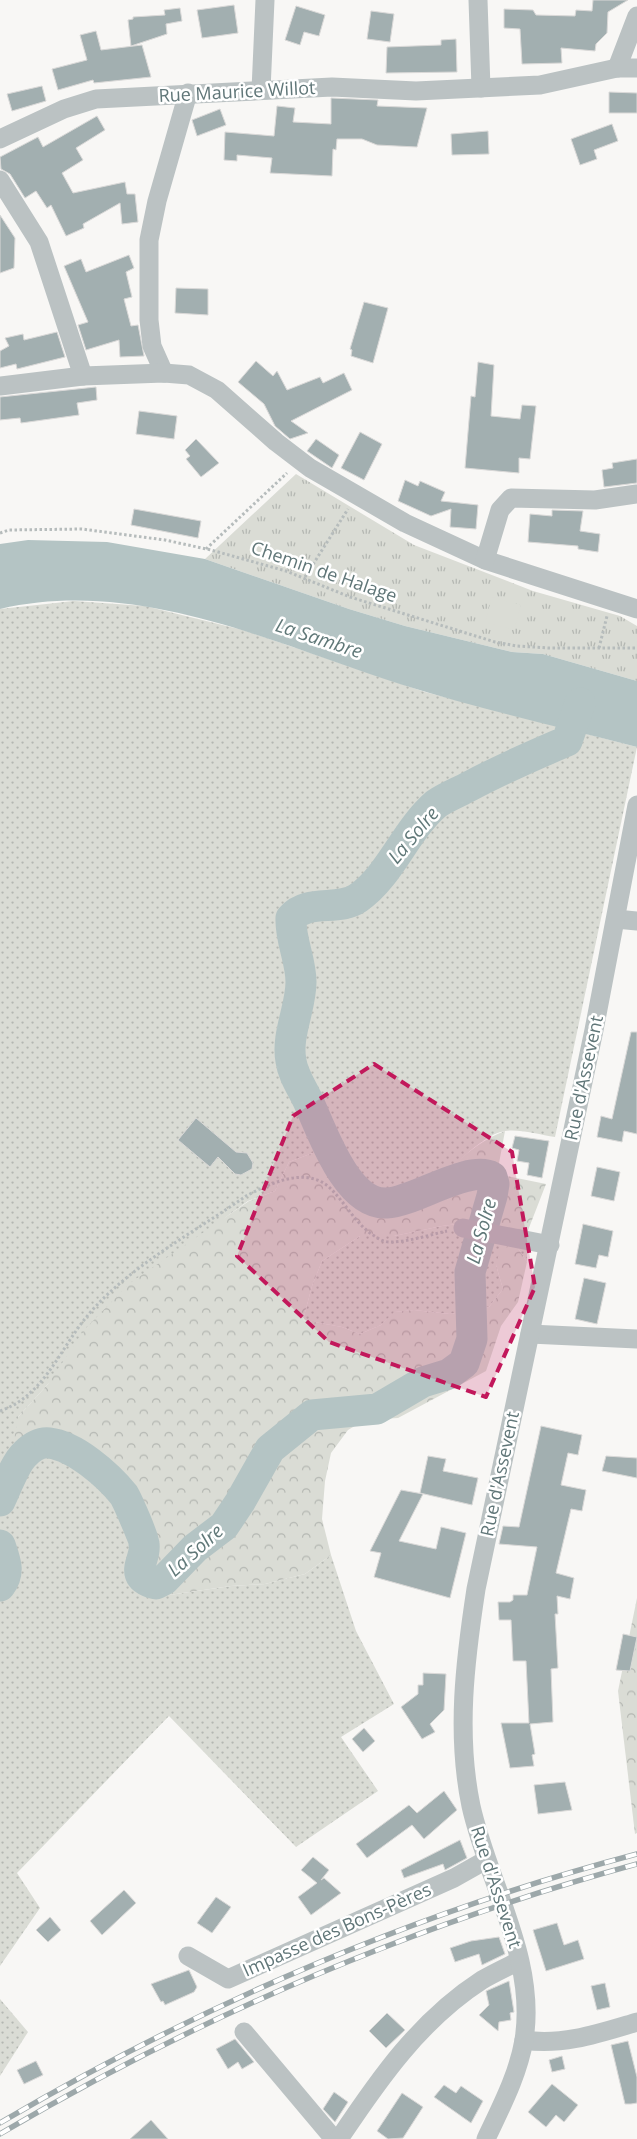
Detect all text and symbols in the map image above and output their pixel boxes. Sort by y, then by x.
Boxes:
street label: Rue Maurice Willot [158,75,316,107]
street label: Chemin de Halage [248,535,401,607]
water label: La Sambre [272,612,366,664]
water label: La Solre [382,801,444,869]
street label: Rue d'Assevent [558,1013,608,1142]
water label: La Solre [460,1195,502,1267]
street label: Rue d'Assevent [474,1409,524,1538]
water label: La Solre [161,1518,229,1582]
street label: Rue d'Assevent [466,1823,528,1951]
street label: Impasse des Bons-Pères [239,1877,435,1982]

